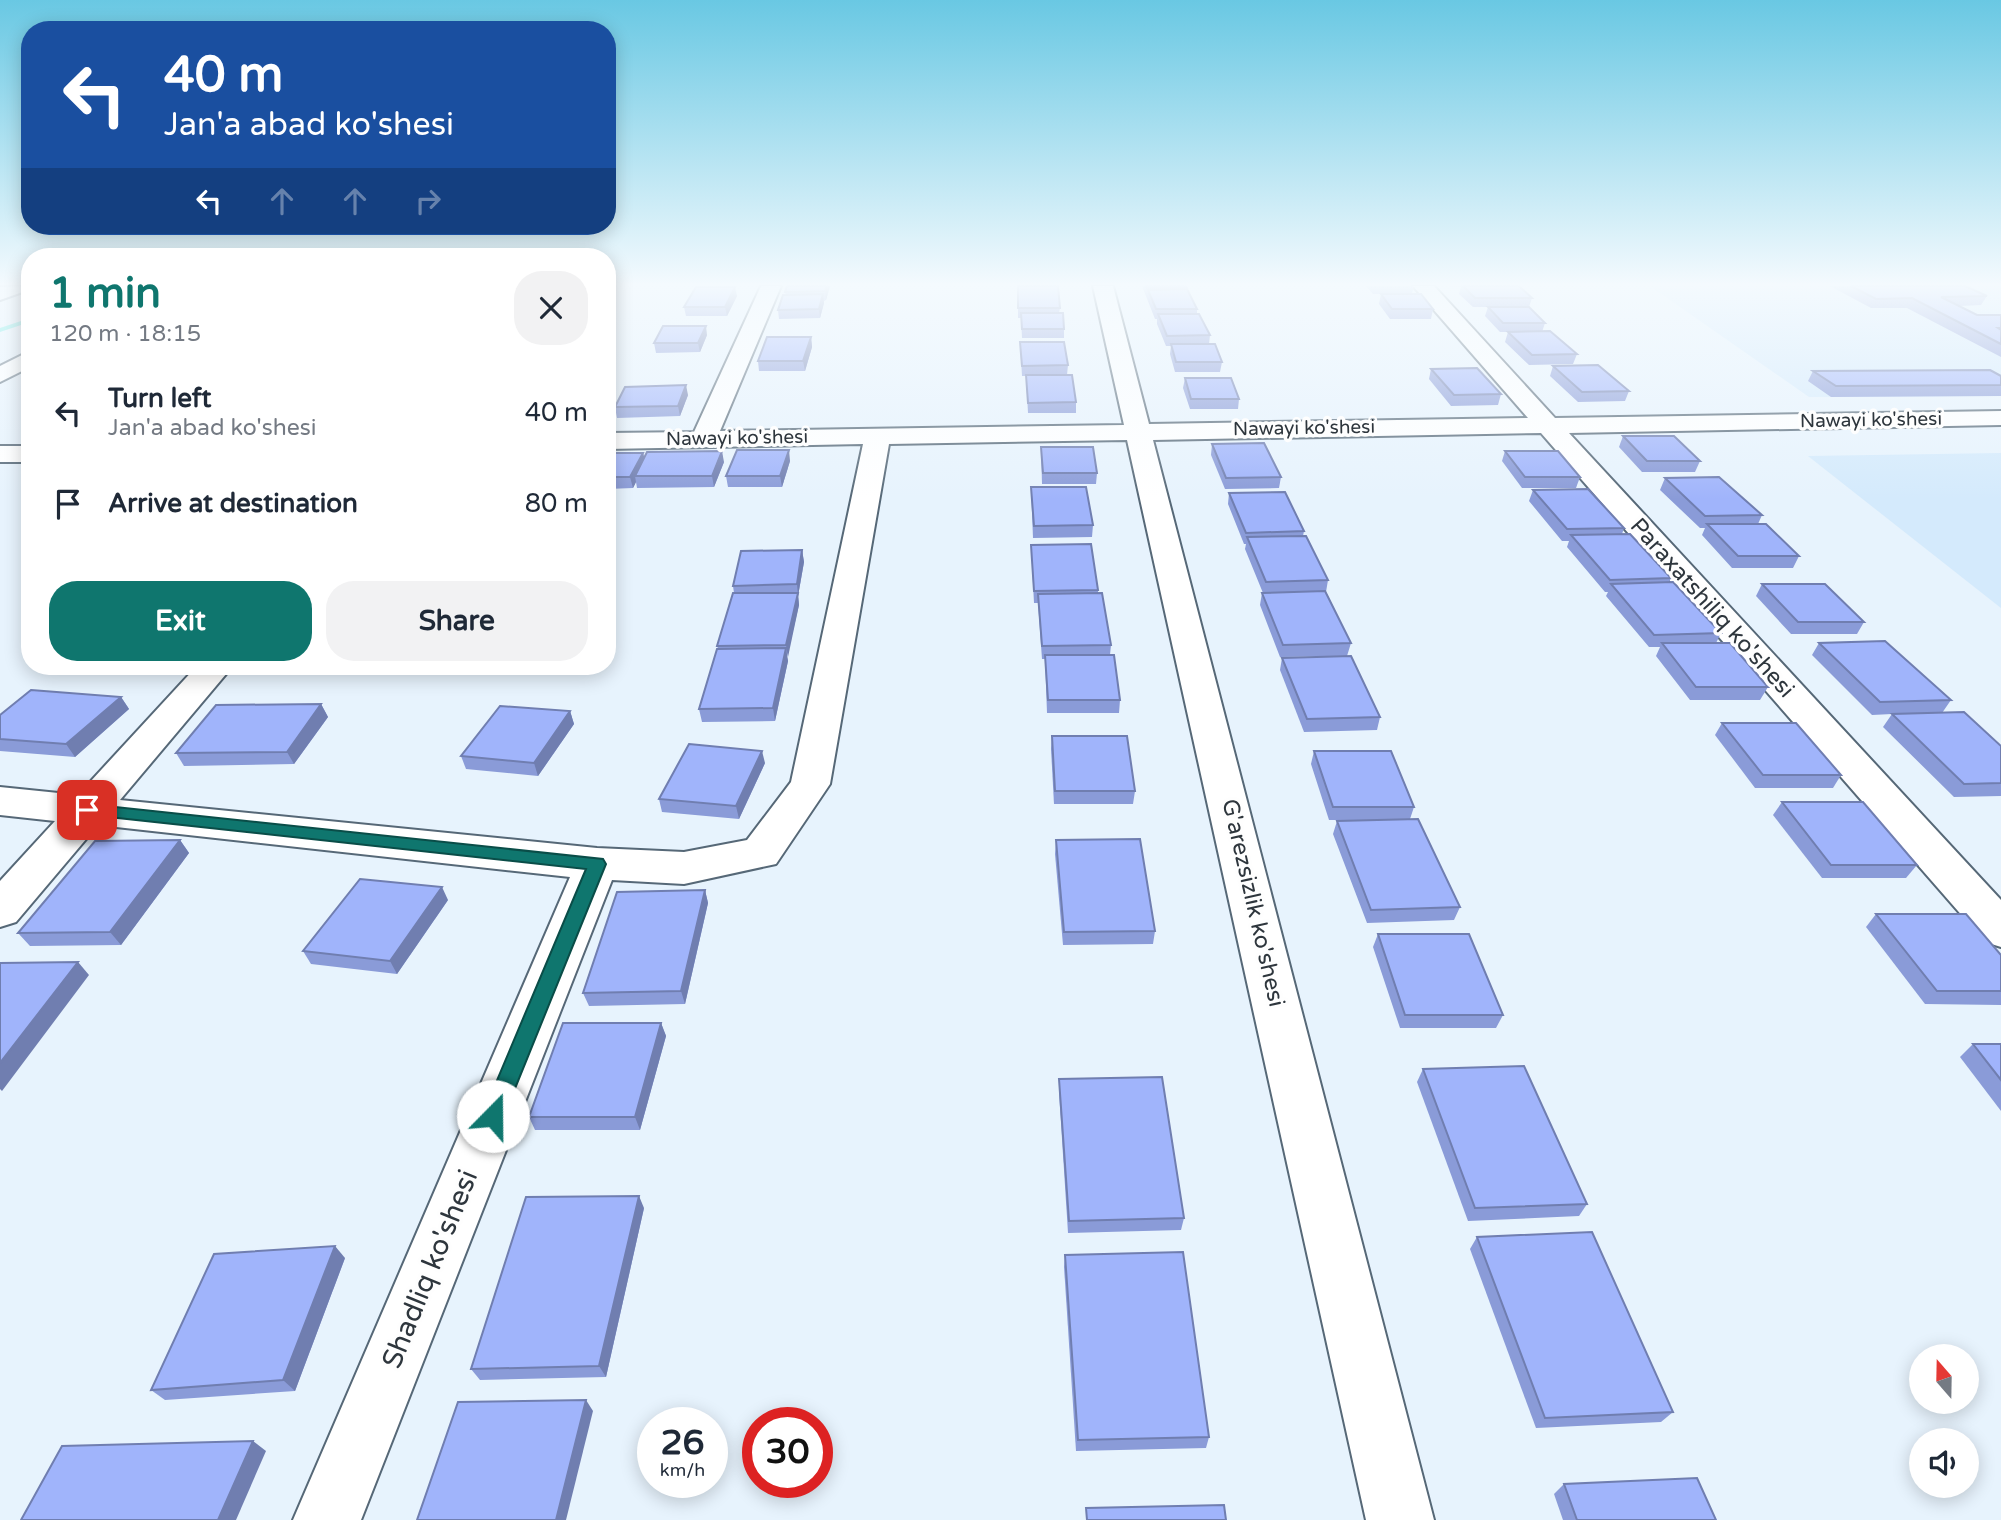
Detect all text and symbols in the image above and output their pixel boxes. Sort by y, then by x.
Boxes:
text: 40 m [164,46,283,105]
icon: left [49,49,140,140]
text: Jan'a abad ko'shesi [164,106,454,144]
icon: left [190,182,228,220]
icon: ahead [263,182,301,220]
icon: ahead [336,182,374,220]
icon: right [409,182,447,220]
text: 1 min [49,268,161,319]
button: close [514,271,588,345]
text: 120 m · 18:15 [49,320,201,348]
text: Turn left [108,383,211,414]
icon: left [49,394,87,432]
text: 40 m [525,397,588,428]
street label: Nawayi ko'shesi [1800,408,1942,432]
text: Jan'a abad ko'shesi [108,414,316,442]
street label: Nawayi ko'shesi [1233,416,1375,440]
street label: Nawayi ko'shesi [666,426,808,450]
icon: arrive [49,485,87,523]
text: Arrive at destination [108,488,358,519]
text: 80 m [525,488,588,519]
street label: Paraxatshiliq ko'shesi [1624,512,1800,704]
button: Exit [49,581,312,661]
button: Share [326,581,588,661]
pin [57,780,117,840]
icon: arrive [68,791,106,829]
street label: G'arezsizlik ko'shesi [1215,796,1291,1010]
position arrow [456,1079,530,1153]
street label: Shadliq ko'shesi [375,1165,485,1373]
north arrow [1909,1344,1979,1414]
map controls [1909,1344,1979,1498]
speed limit sign: 30 [742,1407,833,1498]
text: 26 [661,1422,704,1464]
button: sound [1909,1428,1979,1498]
text: km/h [660,1459,705,1481]

